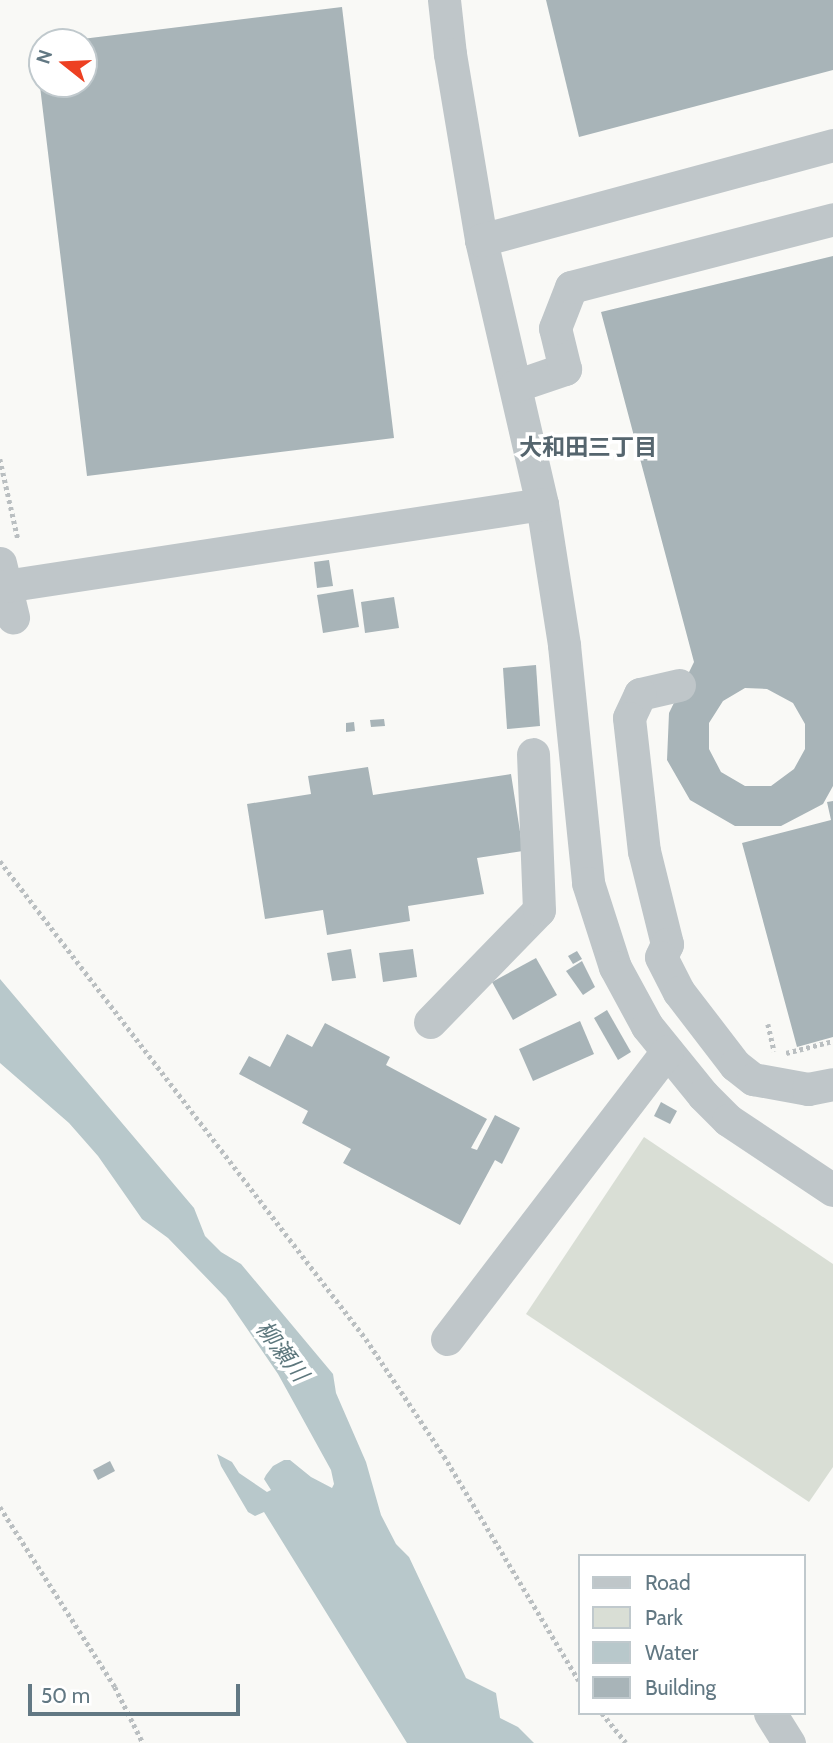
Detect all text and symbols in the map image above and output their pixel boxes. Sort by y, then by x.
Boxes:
north arrow [28,28,98,98]
text: N [31,47,57,67]
district label: 大和田三丁目 [519,433,657,461]
water label: 柳瀬川 [250,1315,314,1387]
legend [578,1554,805,1715]
text: Road [645,1570,691,1595]
text: Park [645,1605,683,1630]
text: Water [645,1640,698,1665]
scale bar [32,1670,243,1714]
text: Building [645,1675,716,1700]
text: 50 m [41,1683,90,1708]

